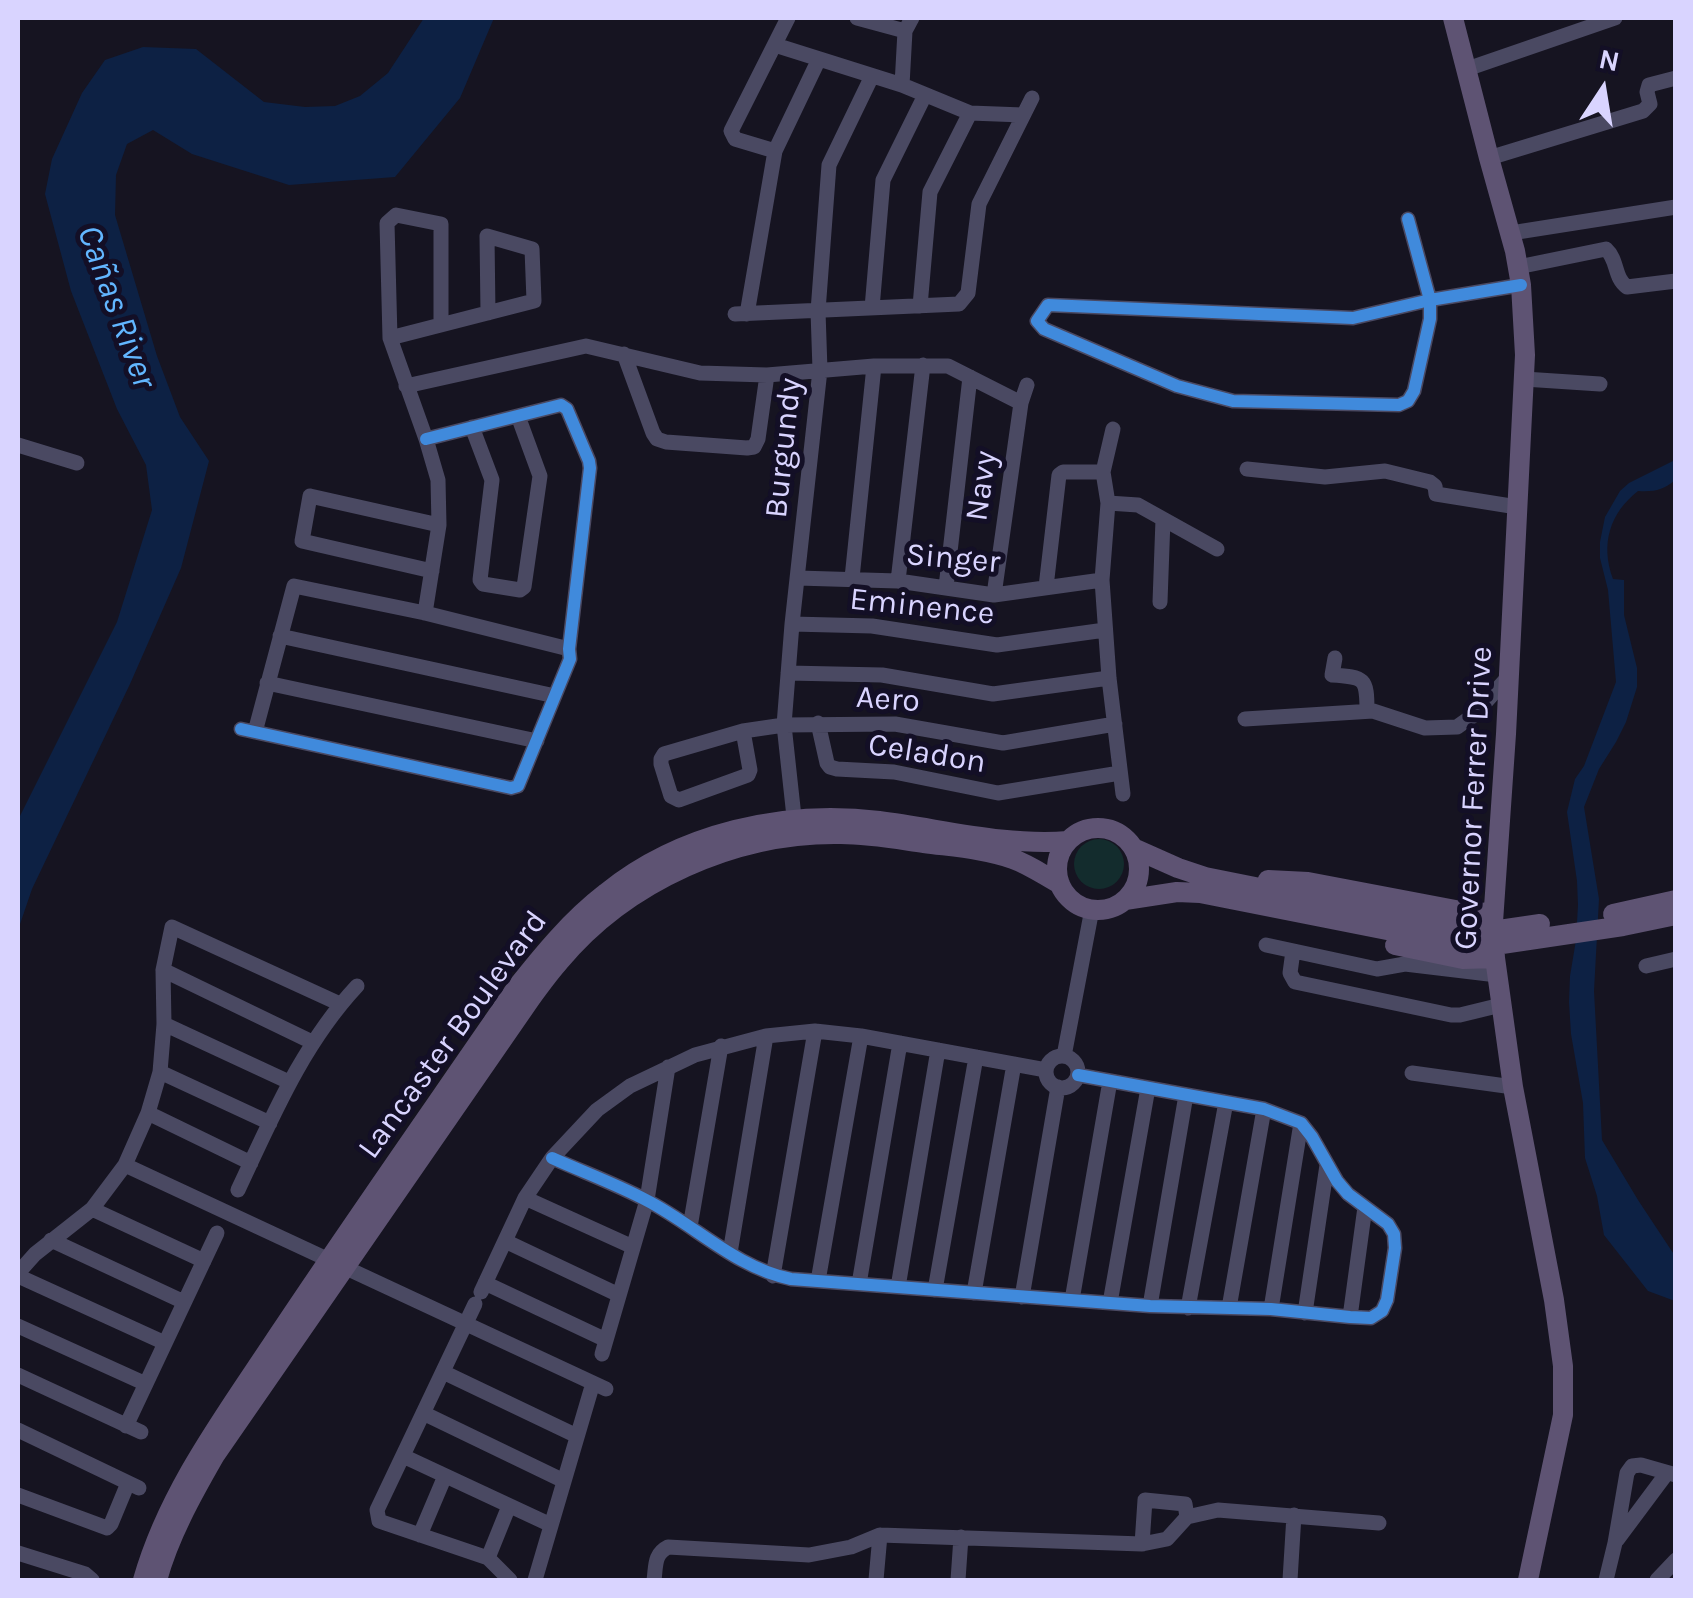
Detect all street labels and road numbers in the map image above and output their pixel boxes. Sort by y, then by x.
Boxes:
street label: Burgundy [758,376,810,520]
street label: Navy [958,448,1006,524]
street label: Singer [904,536,1002,582]
street label: Eminence [848,580,996,634]
street label: Governor Ferrer Drive [1447,645,1501,951]
street label: Aero [855,679,921,721]
street label: Celadon [866,726,988,782]
street label: Lancaster Boulevard [350,904,556,1166]

